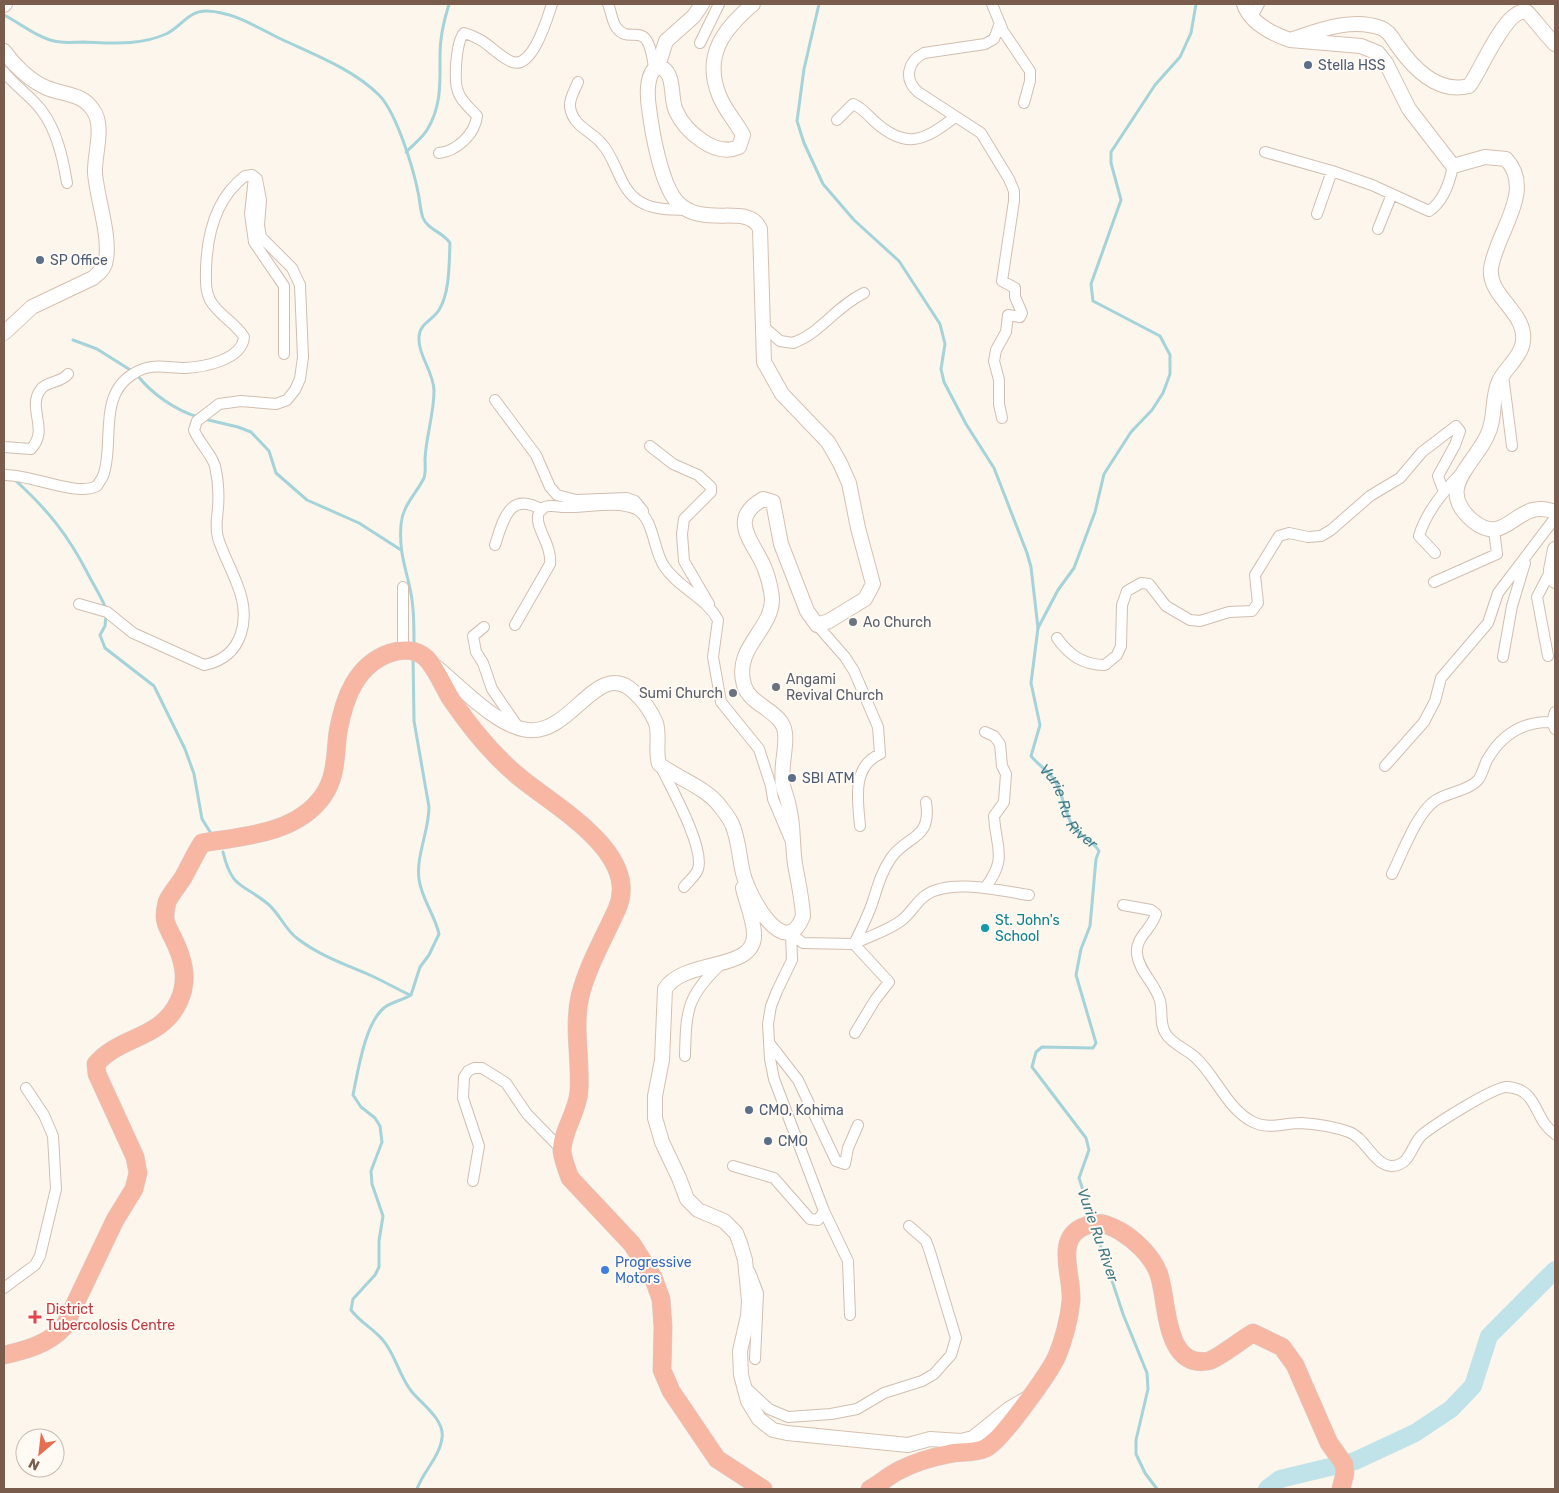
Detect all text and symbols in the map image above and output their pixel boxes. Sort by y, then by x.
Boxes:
place label: Stella HSS [1318,57,1386,74]
marker: Stella HSS [1302,59,1314,71]
place label: SP Office [50,252,108,269]
marker: SP Office [34,254,46,266]
place label: Ao Church [863,614,931,631]
marker: Ao Church [847,616,859,628]
place label: Angami Revival Church [786,671,884,704]
marker: Angami Revival Church [770,681,782,693]
place label: Sumi Church [639,685,723,702]
marker: Sumi Church [727,687,739,699]
water label: Vurie Ru River [1036,760,1102,853]
place label: SBI ATM [802,770,855,787]
marker: SBI ATM [786,772,798,784]
place label: St. John's School [995,912,1060,945]
marker: St. John's School [979,922,991,934]
place label: CMO, Kohima [759,1102,844,1119]
marker: CMO, Kohima [743,1104,755,1116]
place label: CMO [778,1133,808,1150]
marker: CMO [762,1135,774,1147]
water label: Vurie Ru River [1074,1186,1123,1285]
place label: Progressive Motors [615,1254,692,1287]
marker: Progressive Motors [599,1264,611,1276]
place label: District Tubercolosis Centre [46,1301,175,1334]
marker: District Tubercolosis Centre [28,1310,42,1324]
north arrow [15,1428,65,1478]
text: N [26,1454,43,1474]

